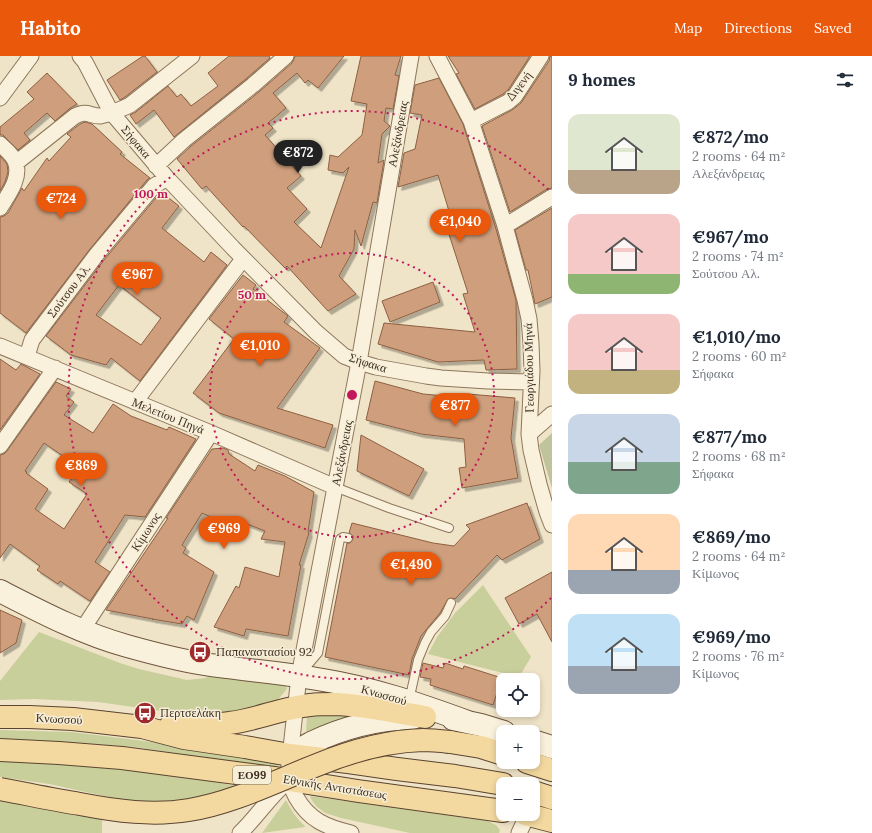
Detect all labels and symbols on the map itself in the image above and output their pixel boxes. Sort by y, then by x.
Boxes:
street label: Διγενή [502,68,535,103]
street label: Αλεξάνδρειας [384,99,411,168]
street label: Σήφακα [118,122,155,162]
pin: €872 [274,140,322,174]
pin: €724 [37,186,85,220]
text: 100 m [134,186,168,201]
pin: €1,040 [427,209,493,243]
street label: Σούτσου Αλ. [44,261,93,320]
pin: €967 [113,262,161,296]
text: 50 m [238,287,266,302]
street label: Γεωργιάδου Μηνά [520,322,537,413]
pin: €1,010 [227,333,293,367]
street label: Σήφακα [347,349,390,376]
centre of rings [345,388,359,402]
pin: €877 [431,393,479,427]
street label: Μελετίου Πηγά [130,394,207,437]
street label: Αλεξάνδρειας [328,418,355,487]
pin: €869 [57,453,105,487]
street label: Κίμωνος [127,509,164,554]
pin: €969 [200,516,248,550]
pin: €1,490 [378,552,444,586]
bus stop icon: Παπαναστασίου 92 [187,639,213,665]
place label: Παπαναστασίου 92 [216,644,312,659]
street label: Κνωσσού [360,681,409,708]
bus stop icon: Περτσελάκη [132,700,158,726]
place label: Περτσελάκη [160,705,221,720]
street label: Κνωσσού [35,710,83,727]
road number: ΕΟ99 [233,766,271,784]
street label: Εθνικής Αντιστάσεως [282,771,388,802]

